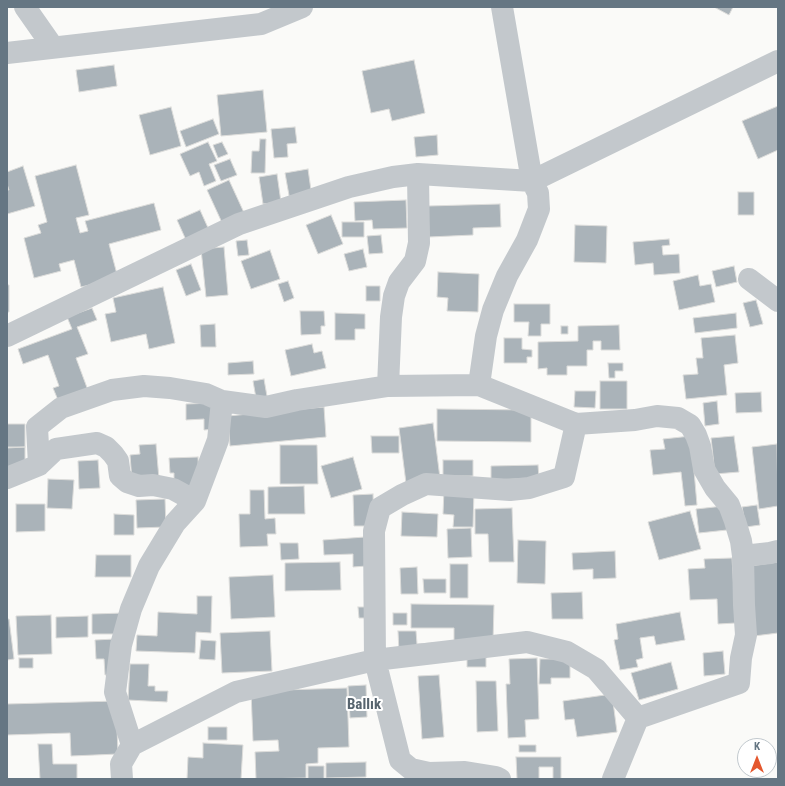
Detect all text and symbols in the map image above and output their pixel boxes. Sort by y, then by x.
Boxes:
district label: Ballık [347,696,381,714]
north arrow [737,738,777,778]
text: K [754,740,760,753]

